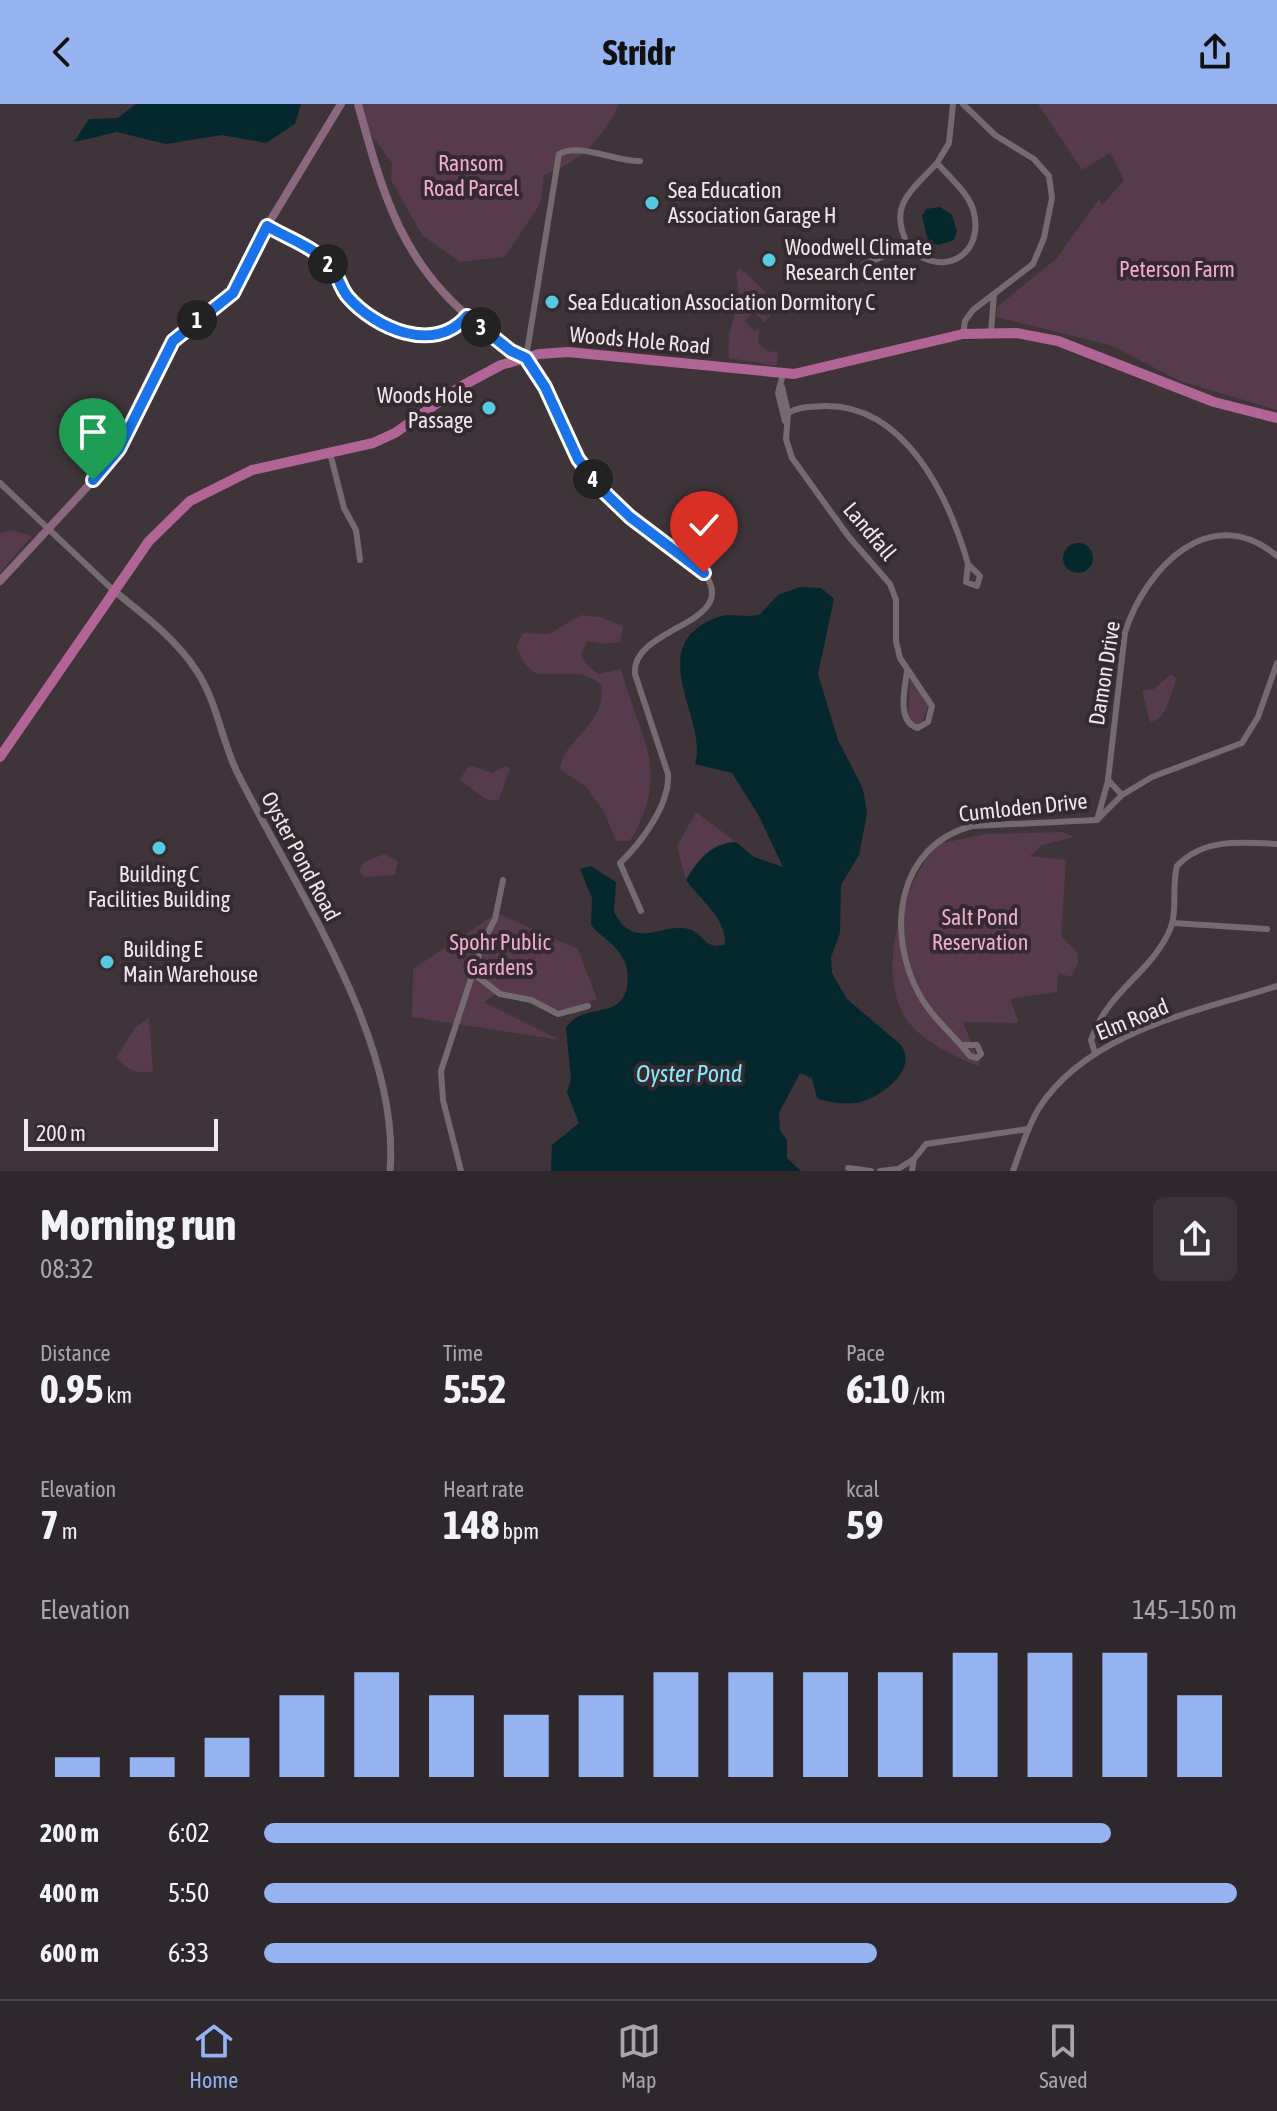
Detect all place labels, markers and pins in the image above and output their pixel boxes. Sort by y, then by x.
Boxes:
place label: Sea Education Association Garage H [668,177,836,228]
marker: Sea Education Association Garage H [643,194,661,212]
place label: Woodwell Climate Research Center [785,234,932,285]
pin: 2 [308,244,348,284]
marker: Woodwell Climate Research Center [760,251,778,269]
place label: Sea Education Association Dormitory C [568,289,875,315]
marker: Sea Education Association Dormitory C [543,293,561,311]
pin: 1 [177,300,217,340]
pin: 3 [461,307,501,347]
place label: Woods Hole Passage [377,382,473,433]
pin [59,398,127,480]
marker: Woods Hole Passage [480,399,498,417]
pin: 4 [573,459,613,499]
pin [670,491,738,573]
marker: Building C Facilities Building [150,839,168,857]
place label: Building C Facilities Building [88,861,231,912]
place label: Building E Main Warehouse [123,936,258,987]
marker: Building E Main Warehouse [98,953,116,971]

